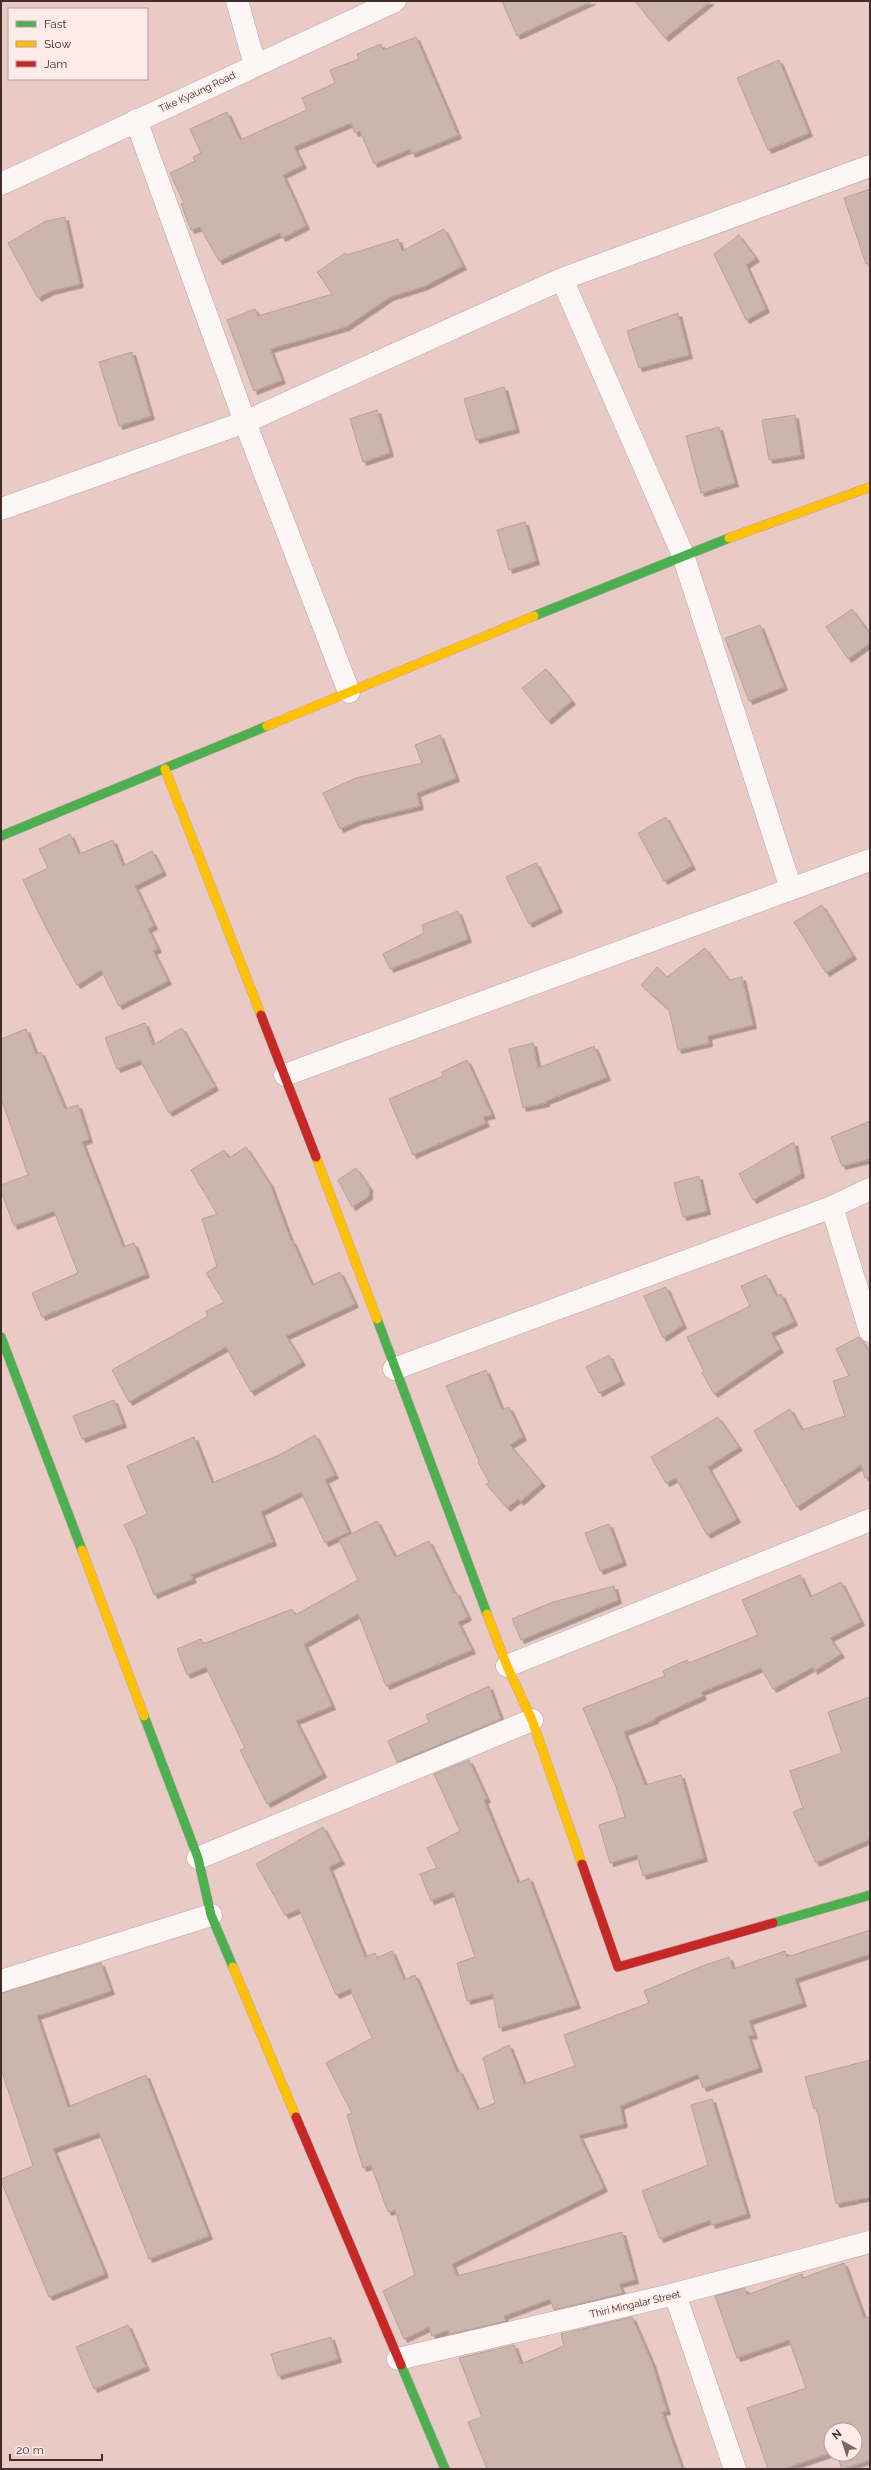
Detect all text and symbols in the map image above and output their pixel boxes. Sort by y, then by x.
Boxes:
legend [8,8,148,80]
text: Fast [44,17,67,31]
text: Slow [44,37,71,51]
text: Jam [44,57,67,71]
street label: Tike Kyaung Road [157,69,237,115]
street label: Thiri Mingalar Street [589,2288,682,2320]
north arrow [823,2422,863,2462]
text: N [830,2427,844,2442]
scale bar [10,2436,102,2462]
text: 20 m [16,2443,44,2457]

